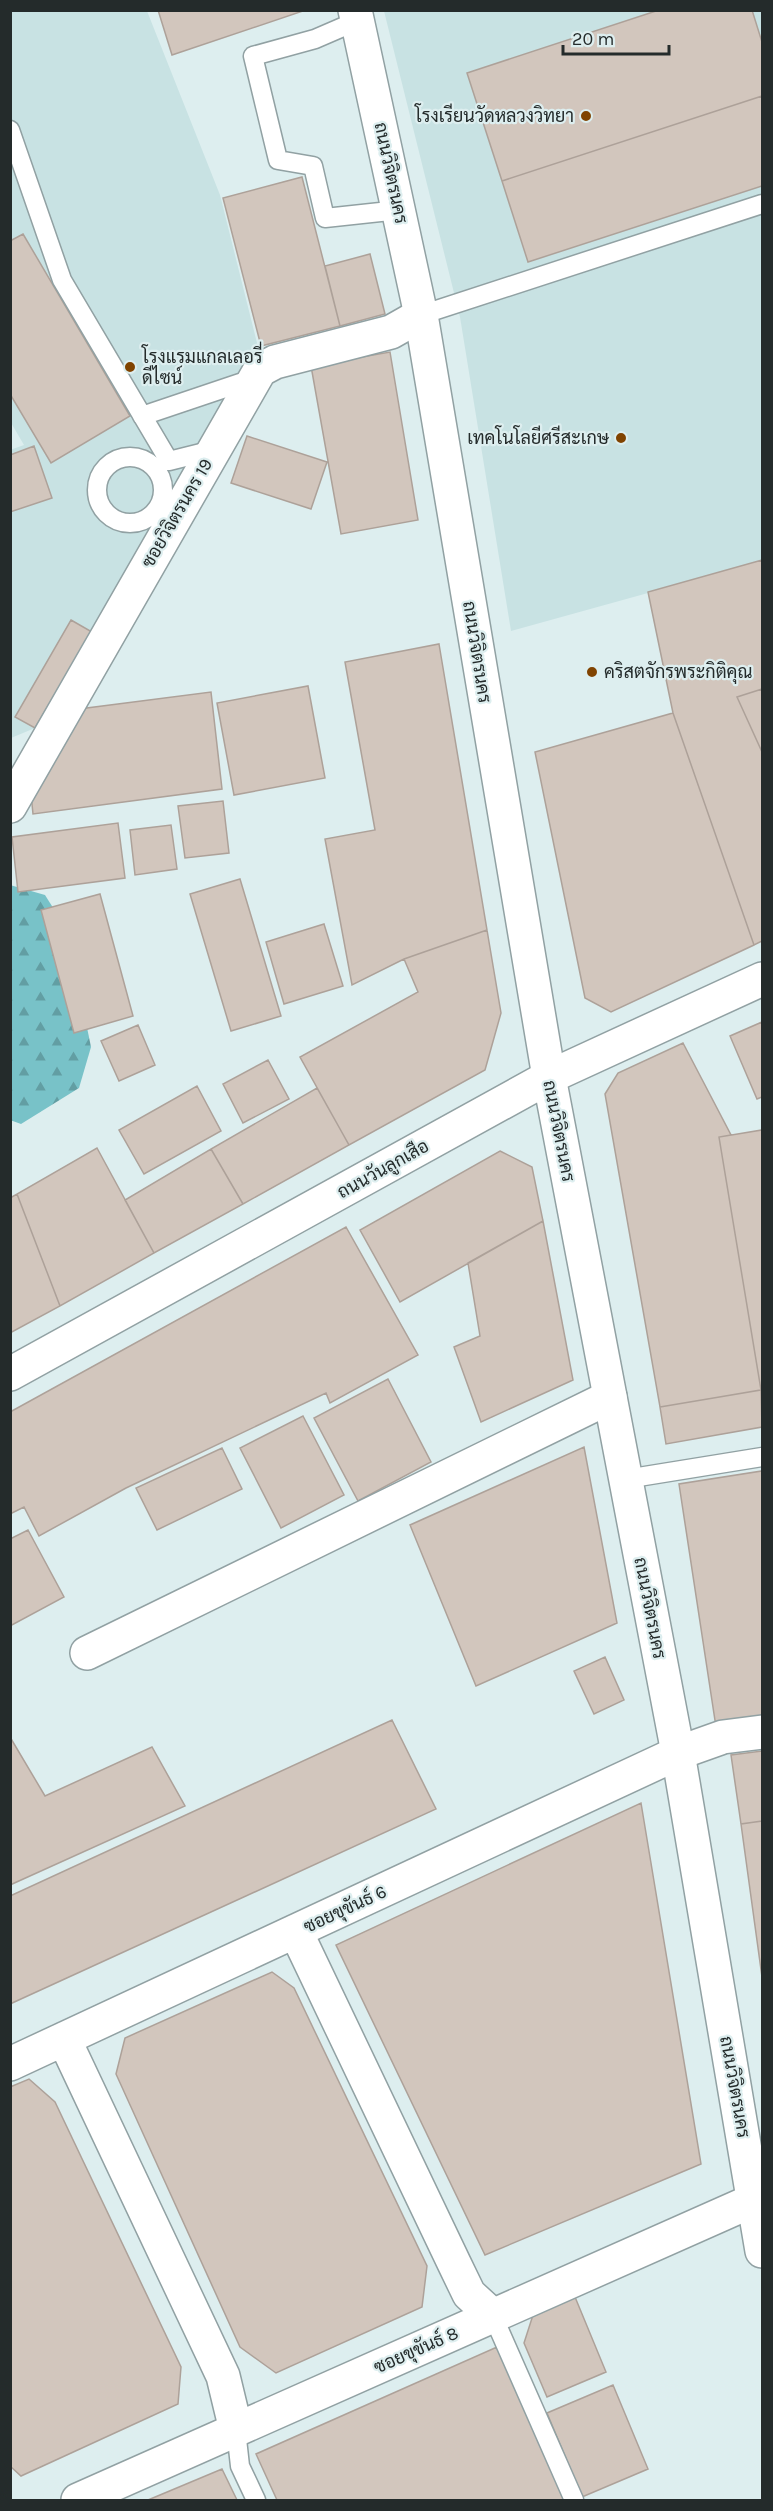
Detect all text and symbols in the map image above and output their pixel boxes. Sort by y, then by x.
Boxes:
scale bar [563,18,670,56]
text: 20 m [572,28,614,50]
place label: โรงเรียนวัดหลวงวิทยา [414,103,574,127]
marker: โรงเรียนวัดหลวงวิทยา [579,109,593,123]
street label: ถนนวิจิตรนคร [370,120,413,226]
place label: โรงแรมแกลเลอรี่ ดีไซน์ [141,341,263,389]
marker: โรงแรมแกลเลอรี่ ดีไซน์ [123,360,137,374]
place label: เทคโนโลยีศรีสะเกษ [467,425,610,449]
marker: เทคโนโลยีศรีสะเกษ [614,431,628,445]
street label: ซอยวิจิตรนคร 19 [137,454,217,572]
street label: ถนนวิจิตรนคร [458,599,496,705]
place label: คริสตจักรพระกิติคุณ [604,661,752,684]
marker: คริสตจักรพระกิติคุณ [585,665,599,679]
street label: ถนนวิจิตรนคร [538,1078,580,1184]
street label: ถนนวันลูกเสือ [333,1134,434,1205]
street label: ถนนวิจิตรนคร [629,1555,671,1661]
street label: ซอยขุขันธ์ 6 [299,1878,390,1939]
street label: ถนนวิจิตรนคร [715,2034,755,2140]
street label: ซอยขุขันธ์ 8 [370,2320,462,2379]

